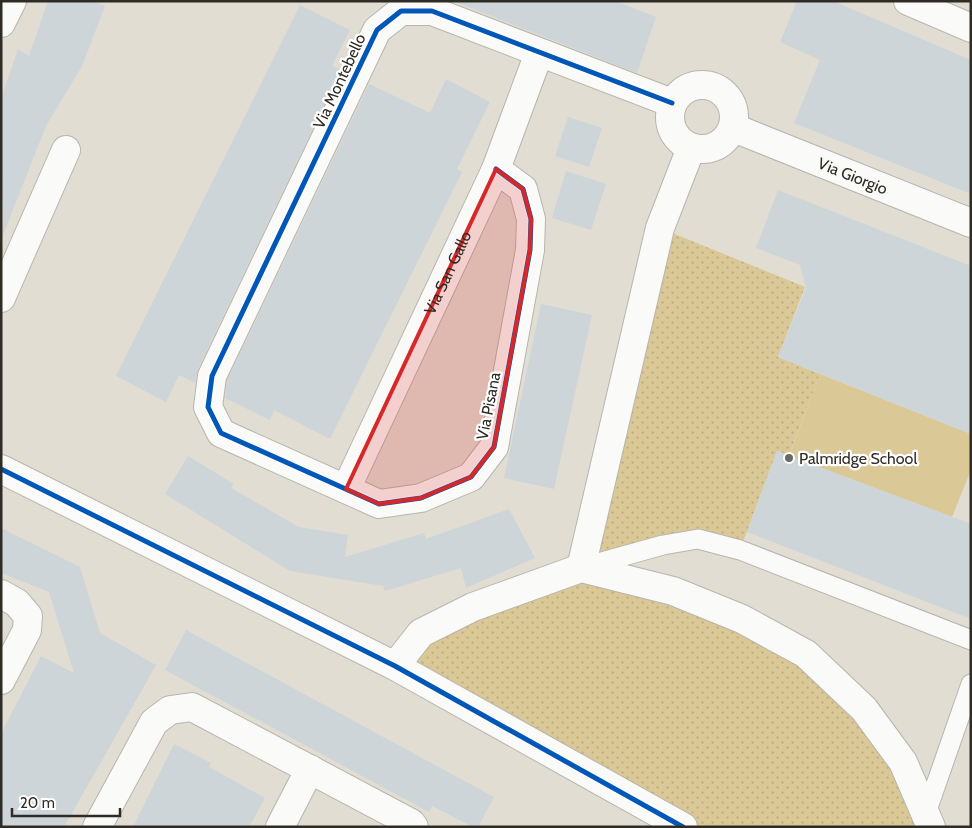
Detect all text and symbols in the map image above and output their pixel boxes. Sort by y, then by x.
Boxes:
street label: Via Montebello [309,31,370,132]
street label: Via Giorgio [815,154,890,199]
street label: Via San Gallo [420,228,476,317]
street label: Via Pisana [473,370,504,442]
place label: Palmridge School [799,449,917,468]
marker: Palmridge School [783,452,795,464]
scale bar [12,786,120,818]
text: 20 m [20,794,55,812]

